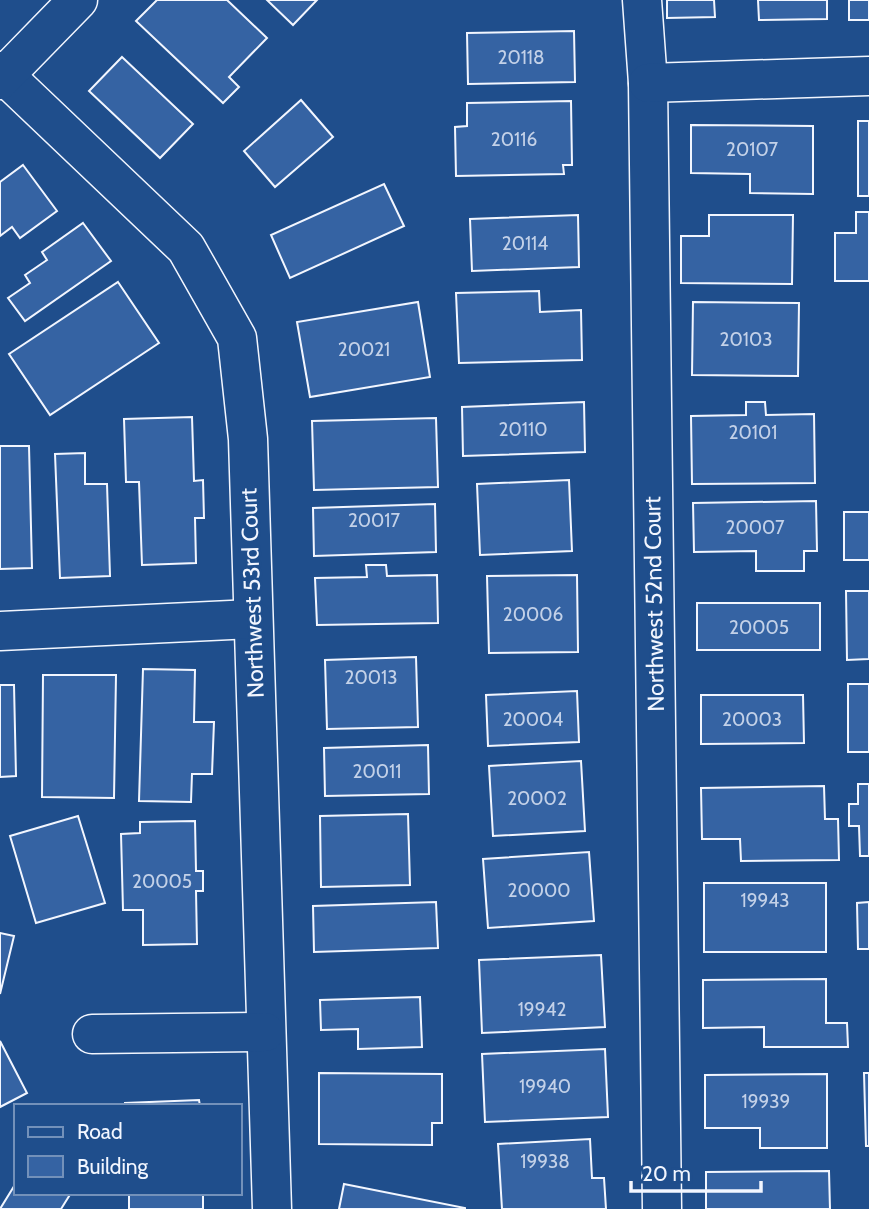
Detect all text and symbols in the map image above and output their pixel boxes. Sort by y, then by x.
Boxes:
house number: 20118 [497,46,545,69]
house number: 20116 [491,128,537,151]
house number: 20107 [726,138,778,161]
house number: 20114 [502,232,548,255]
house number: 20103 [720,328,772,351]
house number: 20021 [338,338,390,361]
house number: 20110 [499,418,547,441]
house number: 20101 [729,421,777,444]
street label: Northwest 53rd Court [234,487,270,698]
street label: Northwest 52nd Court [638,496,670,712]
house number: 20017 [348,509,401,532]
house number: 20007 [725,516,785,539]
house number: 20006 [503,603,563,626]
house number: 20005 [729,616,789,639]
house number: 20013 [345,666,397,689]
house number: 20004 [503,708,563,731]
house number: 20003 [722,708,782,731]
house number: 20011 [353,760,401,783]
house number: 20002 [507,787,567,810]
house number: 20005 [132,870,192,893]
house number: 20000 [507,879,571,902]
house number: 19943 [740,889,790,912]
house number: 19942 [518,998,566,1021]
house number: 19940 [519,1075,571,1098]
house number: 19939 [742,1090,790,1113]
legend [14,1104,242,1195]
text: Road [77,1119,123,1144]
house number: 19938 [520,1150,570,1173]
scale bar [631,1150,760,1194]
text: Building [77,1154,149,1179]
text: 20 m [642,1161,691,1186]

